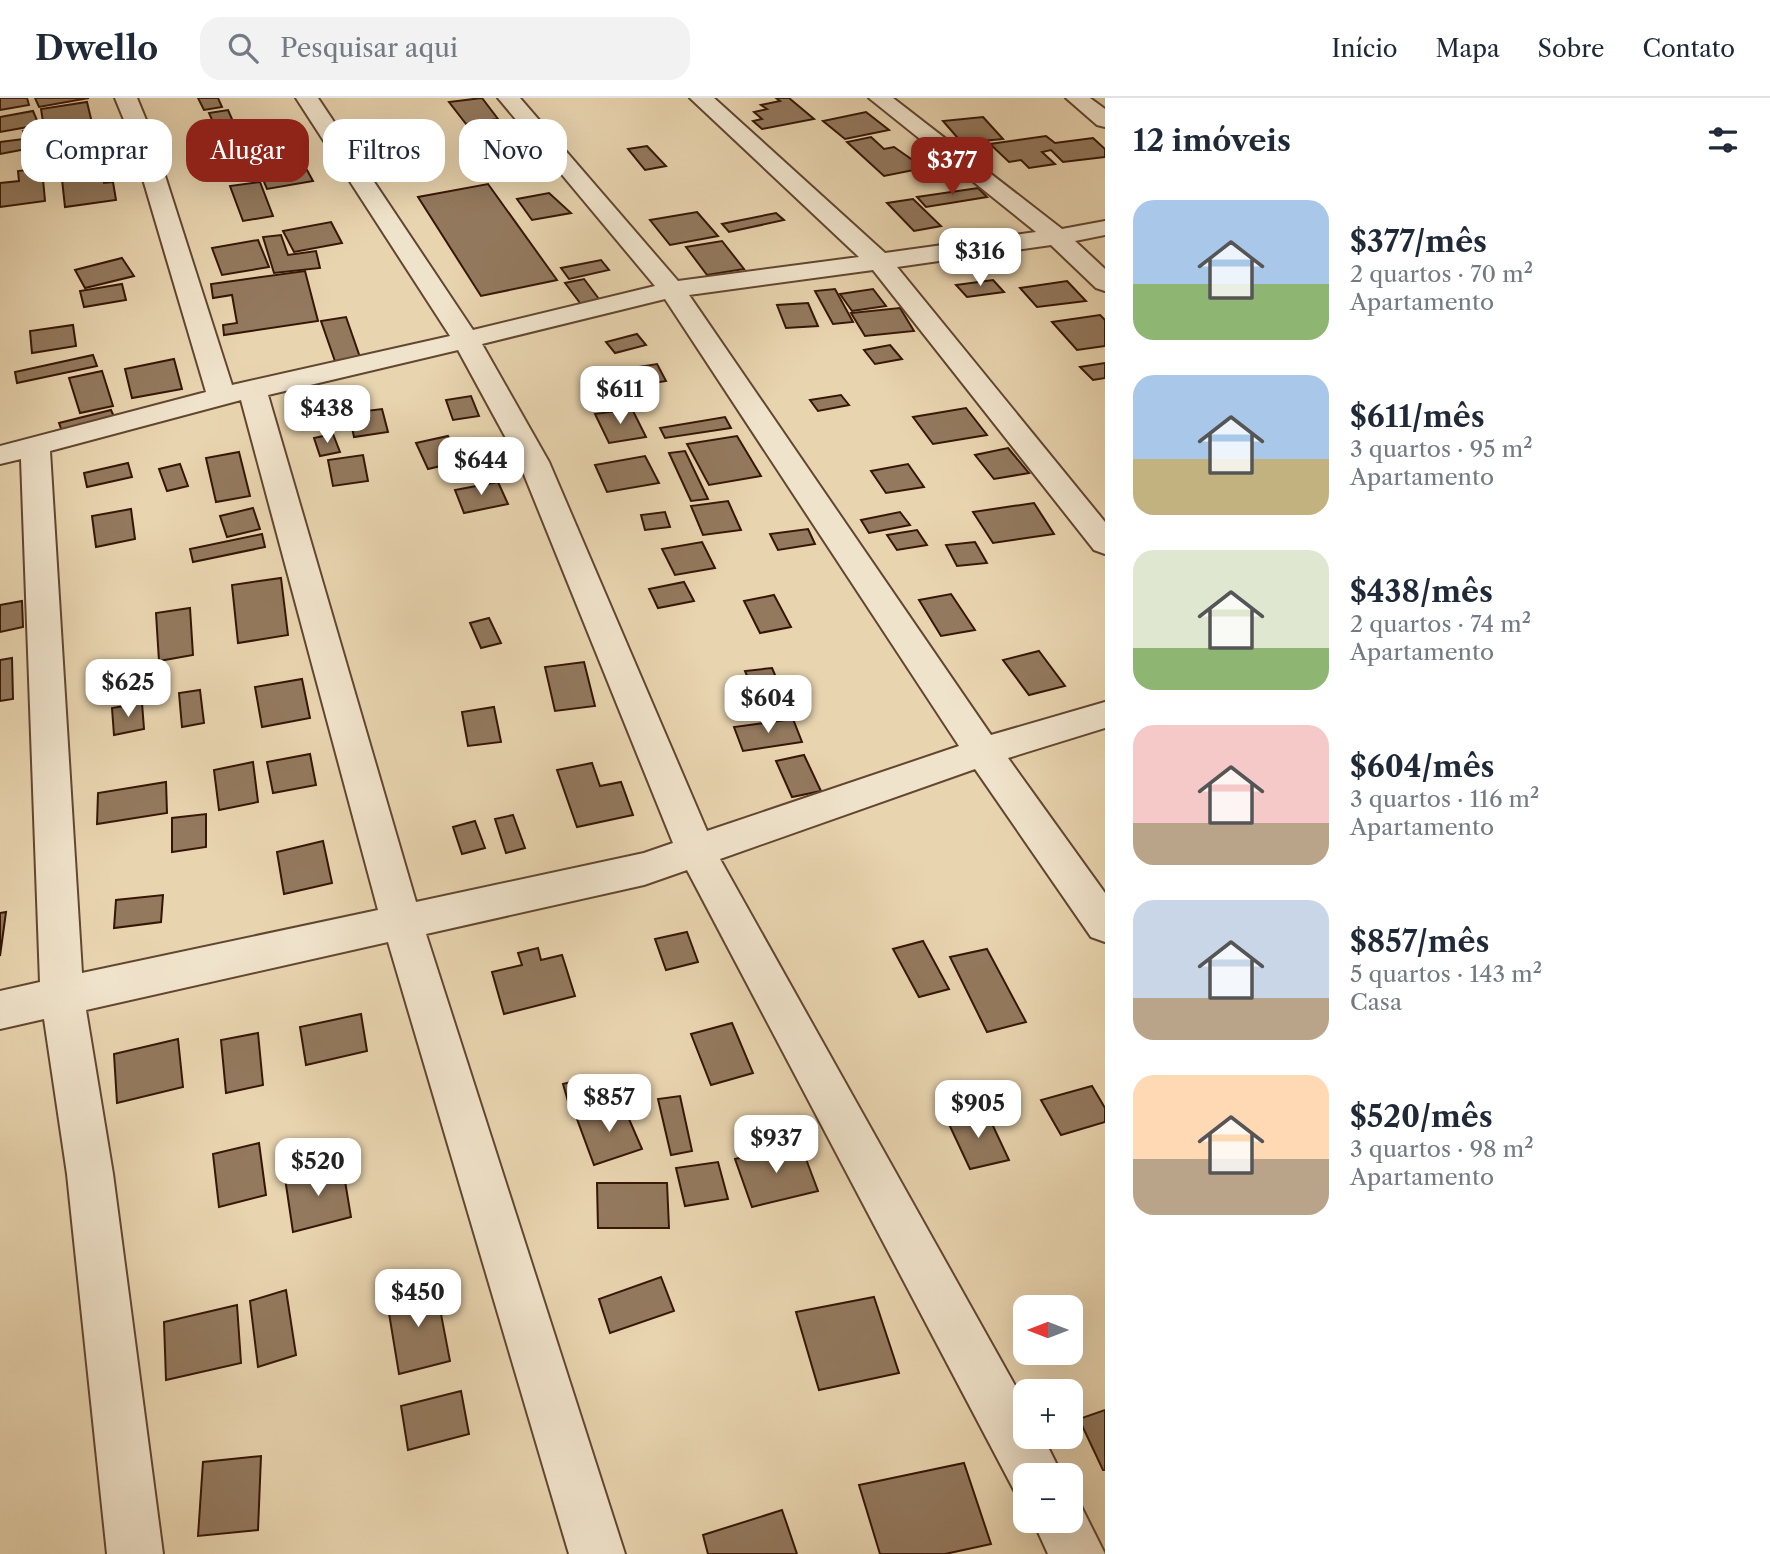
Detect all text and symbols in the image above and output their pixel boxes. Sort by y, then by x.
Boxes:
search box [200,17,690,80]
text: Dwello [35,28,158,69]
icon: search [224,29,262,67]
text: Pesquisar aqui [280,32,458,64]
text: Início [1331,34,1397,63]
text: Mapa [1435,34,1500,63]
text: Sobre [1538,34,1604,63]
text: Contato [1642,34,1735,63]
chip: Comprar [21,119,172,182]
chip: Alugar [186,119,309,182]
chip: Filtros [323,119,445,182]
chip: Novo [459,119,567,182]
icon: filters [1704,121,1742,159]
text: 12 imóveis [1133,122,1291,159]
pin: $377 [911,138,993,197]
text: $377 [927,146,977,174]
text: $377/mês [1350,223,1487,260]
pin: $316 [939,228,1021,288]
icon: home [1189,228,1273,312]
text: $316 [955,237,1005,265]
text: 2 quartos · 70 m² [1350,260,1533,288]
text: Apartamento [1350,288,1494,316]
pin: $611 [579,366,661,426]
text: $611 [596,375,644,403]
pin: $438 [286,386,368,445]
text: $438 [300,394,354,422]
text: $611/mês [1350,398,1485,435]
icon: home [1189,403,1273,487]
text: 3 quartos · 95 m² [1350,435,1533,463]
pin: $644 [440,438,522,497]
text: $644 [454,446,508,474]
text: Apartamento [1350,463,1494,491]
text: $438/mês [1350,573,1493,610]
icon: home [1189,578,1273,662]
text: 2 quartos · 74 m² [1350,610,1531,638]
text: Apartamento [1350,638,1494,666]
pin: $625 [87,660,169,719]
text: $625 [102,668,154,696]
pin: $604 [727,676,809,735]
text: $604 [741,684,795,712]
text: $604/mês [1350,748,1495,785]
icon: home [1189,753,1273,837]
text: 3 quartos · 116 m² [1350,785,1539,813]
text: Apartamento [1350,813,1494,841]
text: $857/mês [1350,923,1489,960]
icon: home [1189,928,1273,1012]
text: 5 quartos · 143 m² [1350,960,1542,988]
text: Casa [1350,988,1402,1016]
pin: $857 [568,1074,650,1134]
pin: $905 [937,1080,1019,1140]
text: $857 [583,1083,635,1111]
text: $905 [951,1089,1005,1117]
text: $520/mês [1350,1098,1493,1135]
icon: home [1189,1103,1273,1187]
pin: $937 [735,1116,817,1175]
text: $937 [750,1124,802,1152]
text: 3 quartos · 98 m² [1350,1135,1534,1163]
pin: $520 [277,1138,359,1198]
text: $520 [291,1147,345,1175]
text: Apartamento [1350,1163,1494,1191]
pin: $450 [377,1270,459,1329]
text: $450 [391,1278,445,1306]
north arrow [1013,1295,1083,1365]
map controls [1013,1295,1083,1533]
button: + [1013,1379,1083,1449]
button: − [1013,1463,1083,1533]

